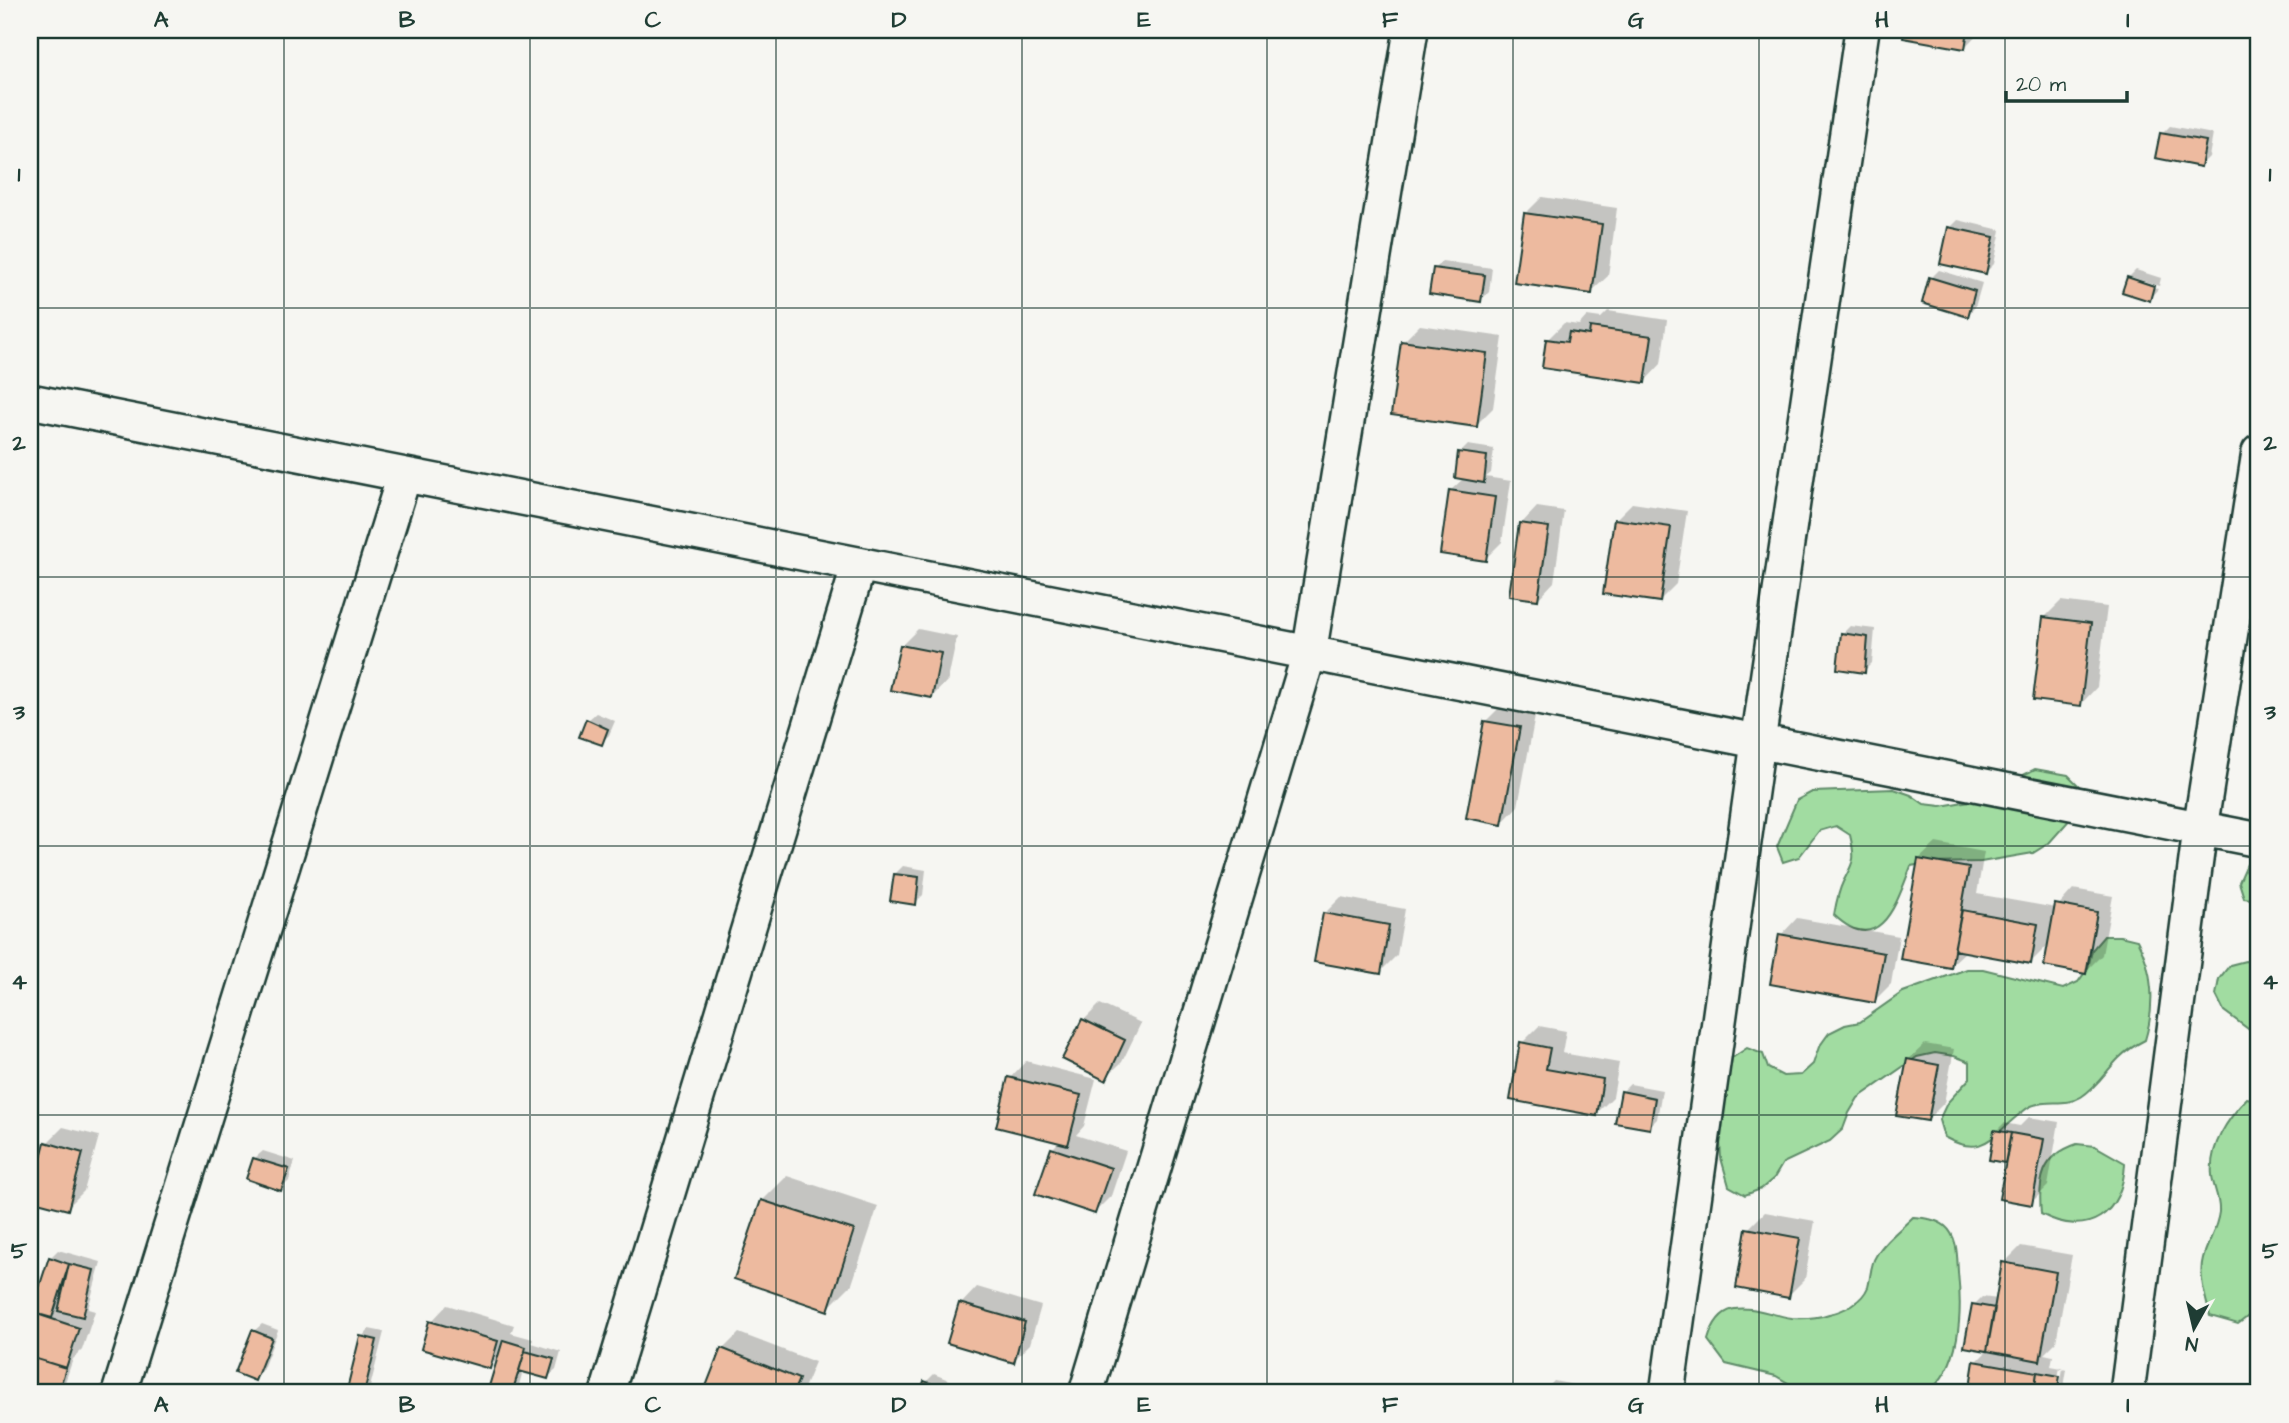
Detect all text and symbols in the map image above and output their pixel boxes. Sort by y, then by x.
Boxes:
text: A [154,4,169,36]
text: B [399,4,416,36]
text: C [645,4,662,36]
text: D [892,4,907,36]
text: E [1137,4,1151,36]
text: F [1382,4,1399,36]
text: G [1628,4,1644,36]
text: H [1875,4,1889,36]
text: I [2126,4,2130,36]
scale bar [2006,60,2126,104]
text: 20 m [2016,70,2067,99]
text: 1 [18,158,21,190]
text: 1 [2269,158,2272,190]
text: 2 [11,427,26,459]
text: 2 [2262,427,2277,459]
text: 3 [12,696,25,728]
text: 3 [2263,696,2276,728]
text: 4 [11,966,27,998]
text: 4 [2262,966,2278,998]
text: 5 [11,1235,28,1267]
text: 5 [2262,1235,2279,1267]
north arrow [2160,1294,2230,1364]
text: N [2184,1329,2200,1358]
text: A [154,1389,169,1421]
text: B [399,1389,416,1421]
text: C [645,1389,662,1421]
text: D [892,1389,907,1421]
text: E [1137,1389,1151,1421]
text: F [1382,1389,1399,1421]
text: G [1628,1389,1644,1421]
text: H [1875,1389,1889,1421]
text: I [2126,1389,2130,1421]

